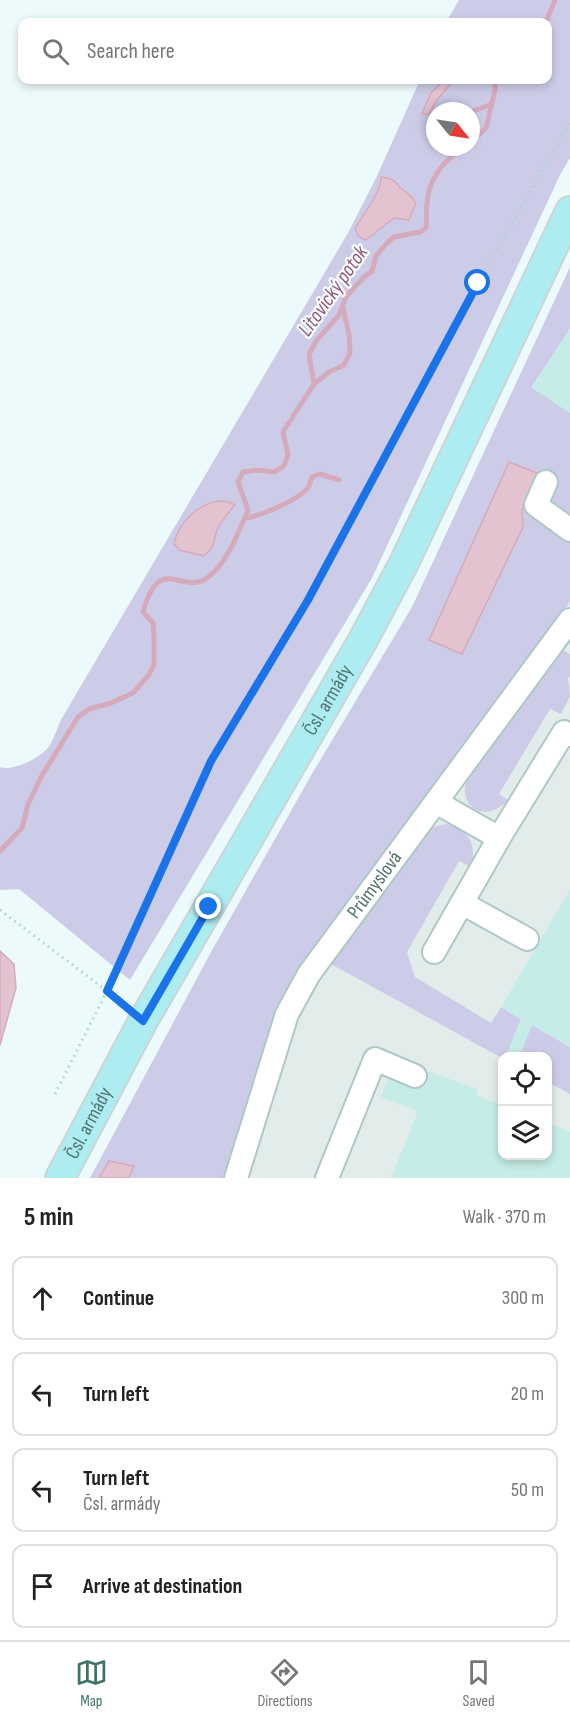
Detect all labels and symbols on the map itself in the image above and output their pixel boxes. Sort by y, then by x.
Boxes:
north arrow [426,102,480,156]
water label: Litovický potok [293,240,374,341]
route start [464,269,490,295]
street label: Čsl. armády [298,660,358,740]
street label: Průmyslová [342,847,407,923]
route end [195,893,221,919]
street label: Čsl. armády [60,1083,118,1163]

